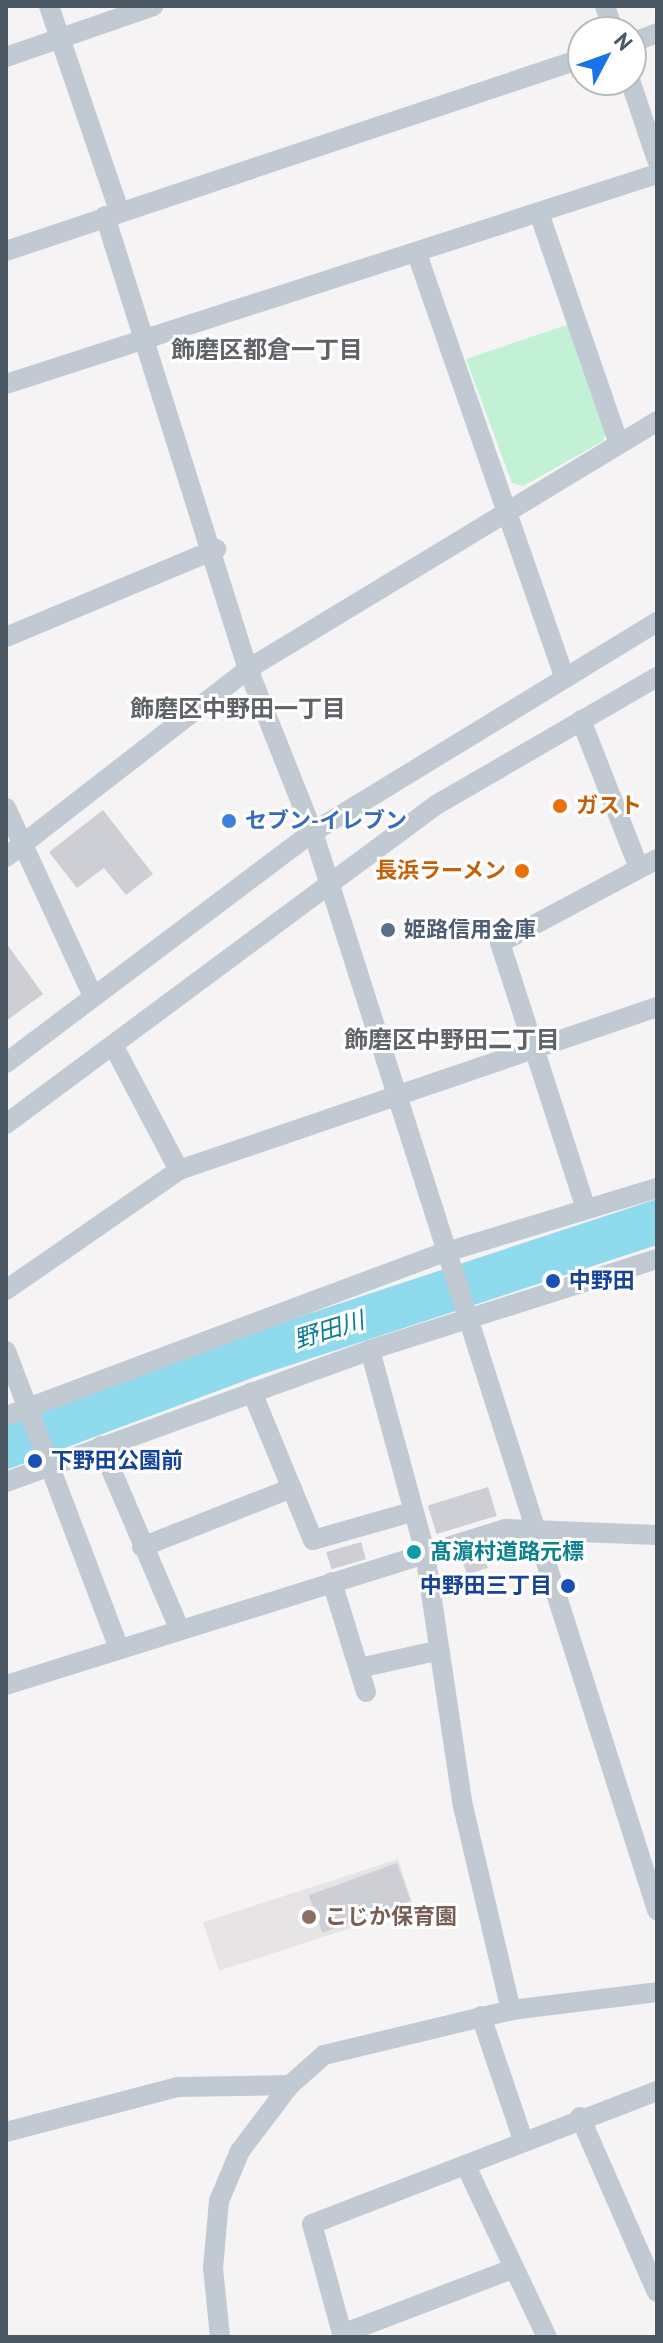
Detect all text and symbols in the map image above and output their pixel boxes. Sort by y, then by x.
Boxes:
north arrow [567,16,647,96]
text: N [608,27,639,56]
district label: 飾磨区都倉一丁目 [171,336,363,364]
district label: 飾磨区中野田一丁目 [130,695,346,723]
place label: ガスト [576,793,642,819]
marker: ガスト [551,797,569,815]
place label: セブン-イレブン [245,808,407,834]
marker: セブン-イレブン [220,812,238,830]
place label: 長浜ラーメン [374,858,506,884]
marker: 長浜ラーメン [513,862,531,880]
place label: 姫路信用金庫 [404,917,536,943]
marker: 姫路信用金庫 [379,921,397,939]
district label: 飾磨区中野田二丁目 [344,1026,560,1054]
place label: 中野田 [569,1268,635,1294]
marker: 中野田 [544,1272,562,1290]
water label: 野田川 [290,1306,368,1354]
place label: 下野田公園前 [51,1448,183,1474]
marker: 下野田公園前 [26,1452,44,1470]
place label: 髙濵村道路元標 [430,1539,584,1565]
marker: 髙濵村道路元標 [405,1543,423,1561]
place label: 中野田三丁目 [420,1573,552,1599]
marker: 中野田三丁目 [559,1577,577,1595]
place label: こじか保育園 [325,1904,457,1930]
marker: こじか保育園 [300,1908,318,1926]

